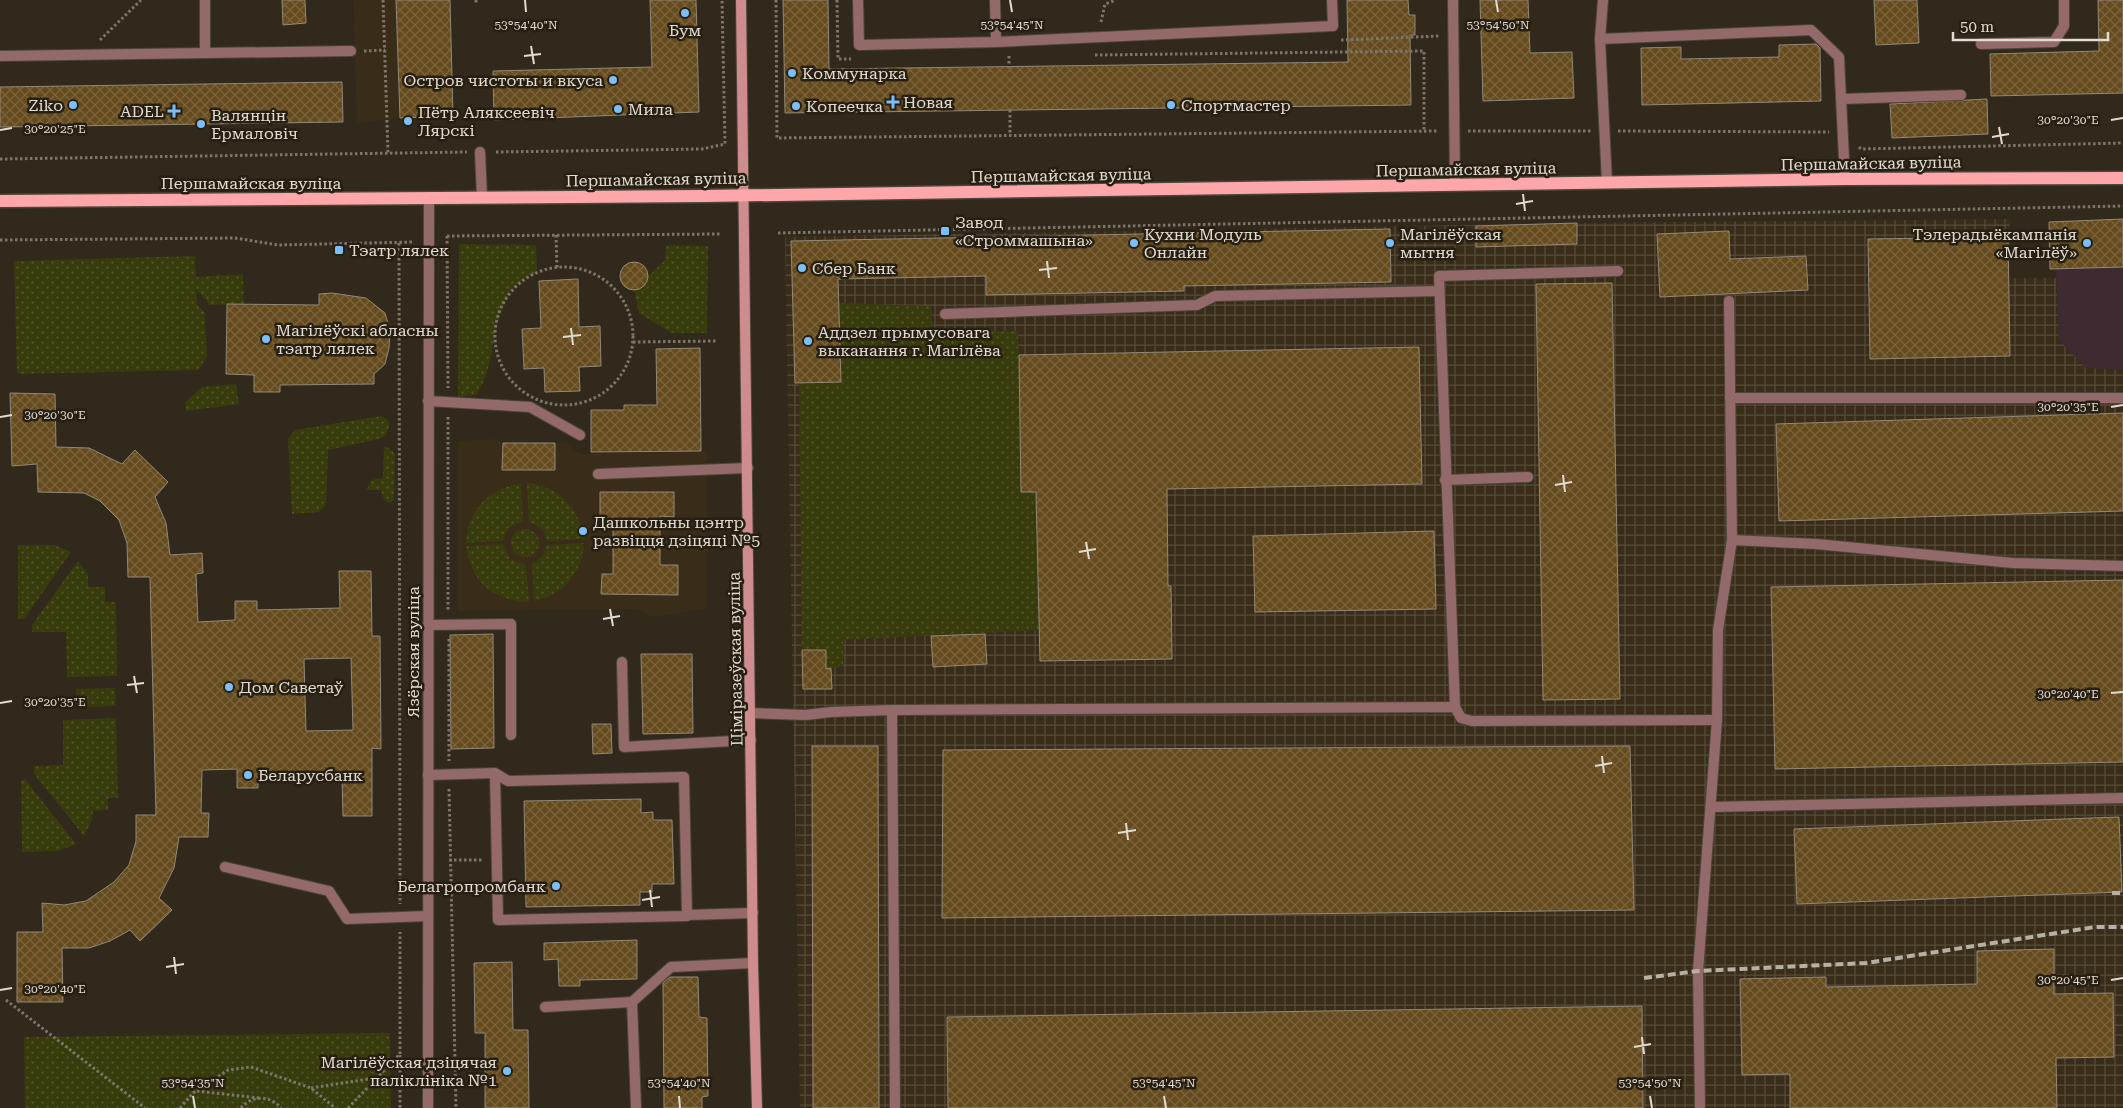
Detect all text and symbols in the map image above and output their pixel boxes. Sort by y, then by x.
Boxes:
marker: Бум [679,7,691,19]
scale bar [1953,10,2108,42]
text: 53°54'40"N [494,18,558,32]
text: 53°54'45"N [980,18,1044,32]
text: 53°54'50"N [1466,18,1530,32]
text: 50 m [1960,18,1995,36]
place label: Бум [669,21,701,40]
place label: Коммунарка [802,64,907,83]
marker: Коммунарка [786,67,798,79]
place label: Остров чистоты и вкуса [404,71,603,90]
marker: Остров чистоты и вкуса [607,74,619,86]
place label: Новая [903,93,953,112]
place label: Ziko [28,96,63,115]
marker: Новая [887,96,899,108]
place label: Спортмастер [1181,96,1291,115]
place label: Копеечка [806,97,883,116]
marker: Ziko [67,99,79,111]
marker: Спортмастер [1165,99,1177,111]
place label: Мила [628,100,673,119]
marker: Копеечка [790,100,802,112]
place label: ADEL [120,102,164,121]
place label: Пётр Аляксеевіч Лярскі [418,103,555,140]
marker: Мила [612,103,624,115]
marker: ADEL [168,105,180,117]
place label: Валянцін Ермаловіч [211,106,298,143]
text: 30°20'30"E [2037,113,2099,127]
marker: Пётр Аляксеевіч Лярскі [402,115,414,127]
marker: Валянцін Ермаловіч [195,118,207,130]
text: 30°20'25"E [24,122,86,136]
street label: Першамайская вуліца [1781,152,1962,175]
street label: Першамайская вуліца [1376,158,1557,181]
street label: Першамайская вуліца [971,164,1152,187]
street label: Першамайская вуліца [566,168,747,191]
street label: Першамайская вуліца [161,174,342,193]
place label: Завод «Строммашына» [955,213,1093,250]
marker: Завод «Строммашына» [939,225,951,237]
place label: Кухни Модуль Онлайн [1144,225,1262,262]
place label: Магілёўская мытня [1400,225,1501,262]
place label: Тэлерадыёкампанія «Магілёў» [1913,225,2077,262]
marker: Кухни Модуль Онлайн [1128,237,1140,249]
marker: Магілёўская мытня [1384,237,1396,249]
marker: Тэлерадыёкампанія «Магілёў» [2081,237,2093,249]
place label: Тэатр лялек [349,241,449,260]
marker: Тэатр лялек [333,244,345,256]
place label: Сбер Банк [812,259,896,278]
marker: Сбер Банк [796,262,808,274]
place label: Магілёўскі абласны тэатр лялек [276,321,439,358]
place label: Аддзел прымусовага выканання г. Магілёва [818,323,1001,360]
marker: Магілёўскі абласны тэатр лялек [260,333,272,345]
marker: Аддзел прымусовага выканання г. Магілёва [802,335,814,347]
text: 30°20'35"E [2037,400,2099,414]
text: 30°20'30"E [24,408,86,422]
place label: Дашкольны цэнтр развіцця дзіцяці №5 [593,513,760,550]
marker: Дашкольны цэнтр развіцця дзіцяці №5 [577,525,589,537]
street label: Ціміразеўская вуліца [724,572,747,746]
street label: Язёрская вуліца [404,586,423,718]
place label: Дом Саветаў [239,678,344,697]
marker: Дом Саветаў [223,681,235,693]
text: 30°20'40"E [2037,687,2099,701]
text: 30°20'35"E [24,695,86,709]
place label: Беларусбанк [258,766,363,785]
marker: Беларусбанк [242,769,254,781]
place label: Белагропромбанк [397,877,546,896]
marker: Белагропромбанк [550,880,562,892]
text: 30°20'45"E [2037,973,2099,987]
text: 30°20'40"E [24,982,86,996]
place label: Магілёўская дзіцячая паліклініка №1 [321,1053,497,1090]
marker: Магілёўская дзіцячая паліклініка №1 [501,1065,513,1077]
text: 53°54'35"N [161,1076,225,1090]
text: 53°54'40"N [647,1076,711,1090]
text: 53°54'45"N [1132,1076,1196,1090]
text: 53°54'50"N [1618,1076,1682,1090]

